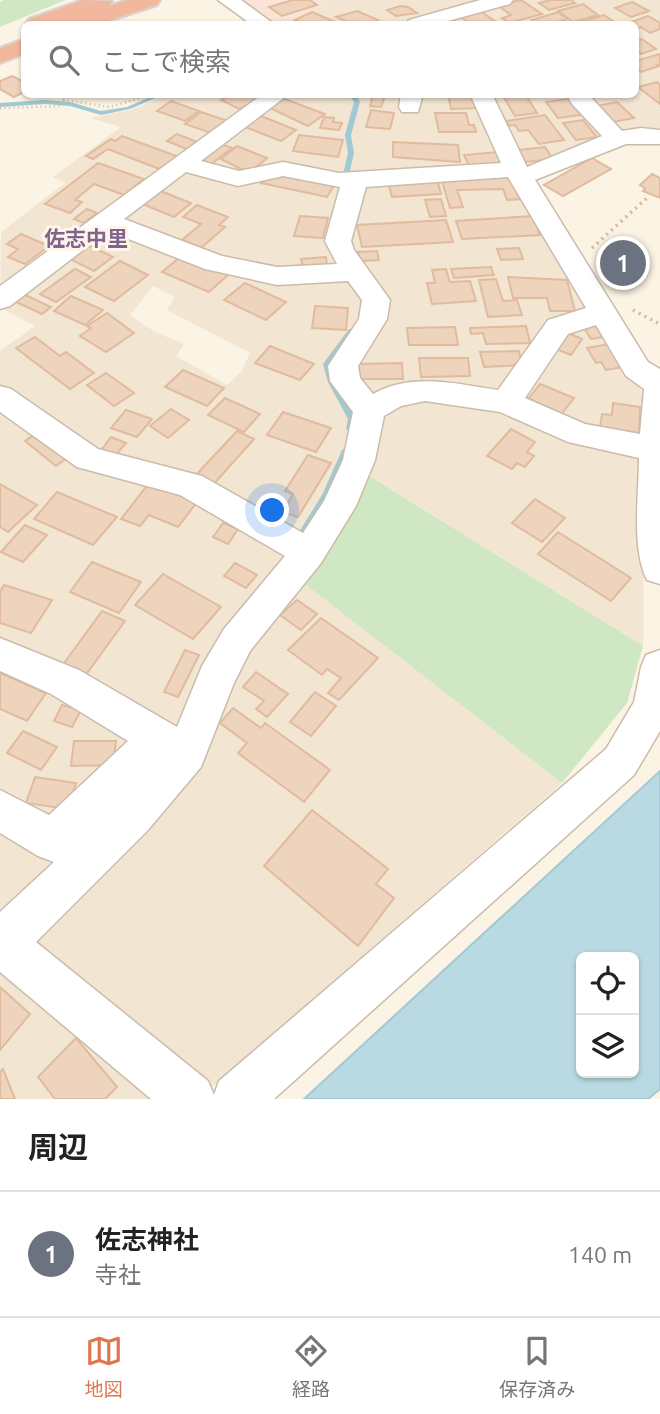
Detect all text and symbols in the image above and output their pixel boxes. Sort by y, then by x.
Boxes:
search box [21,21,639,98]
icon: search [45,41,83,79]
text: ここで検索 [101,47,231,76]
district label: 佐志中里 [44,226,128,250]
pin: 1 [600,237,646,289]
your location [255,493,289,527]
map controls [576,952,639,1078]
button: locate [576,952,639,1015]
button: layers [576,1015,639,1078]
text: 周辺 [28,1130,88,1164]
text: 佐志神社 [95,1225,199,1254]
text: 1 [45,1242,57,1267]
text: 140 m [568,1242,632,1267]
text: 寺社 [95,1262,141,1287]
tab: 地図 [85,1332,123,1401]
tab: 経路 [292,1332,330,1401]
tab: 保存済み [499,1332,575,1401]

